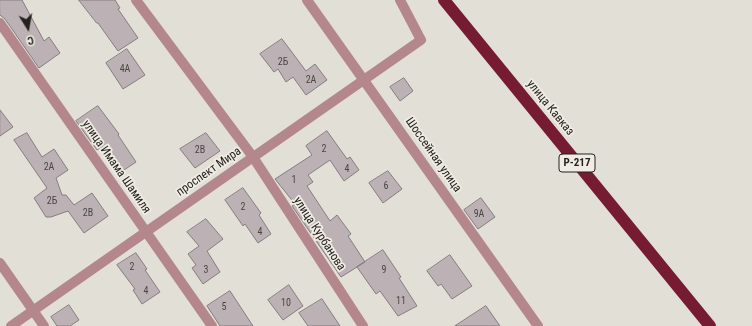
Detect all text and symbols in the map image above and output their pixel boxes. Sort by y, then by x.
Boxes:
north arrow [8,8,48,48]
text: С [26,33,35,47]
house number: 2Б [278,56,288,68]
house number: 4А [120,63,130,75]
house number: 2А [306,74,316,86]
street label: улица Кавказ [523,77,577,139]
street label: Шоссейная улица [402,115,464,195]
street label: улица Имама Шамиля [78,118,154,216]
house number: 2 [322,143,326,155]
street label: проспект Мира [174,144,244,200]
house number: 2В [195,144,205,156]
road number: Р-217 [559,154,595,172]
house number: 2А [44,161,54,173]
house number: 4 [345,163,349,175]
house number: 1 [292,174,296,186]
house number: 6 [384,180,388,192]
house number: 2Б [47,195,57,207]
street label: улица Курбанова [290,195,348,273]
house number: 2 [241,201,245,213]
house number: 2В [83,207,93,219]
house number: 9А [474,208,484,220]
house number: 4 [258,226,262,238]
house number: 2 [130,261,134,273]
house number: 3 [204,264,208,276]
house number: 9 [382,264,386,276]
house number: 4 [144,285,148,297]
house number: 11 [396,295,406,307]
house number: 10 [281,297,291,309]
house number: 5 [222,301,226,313]

